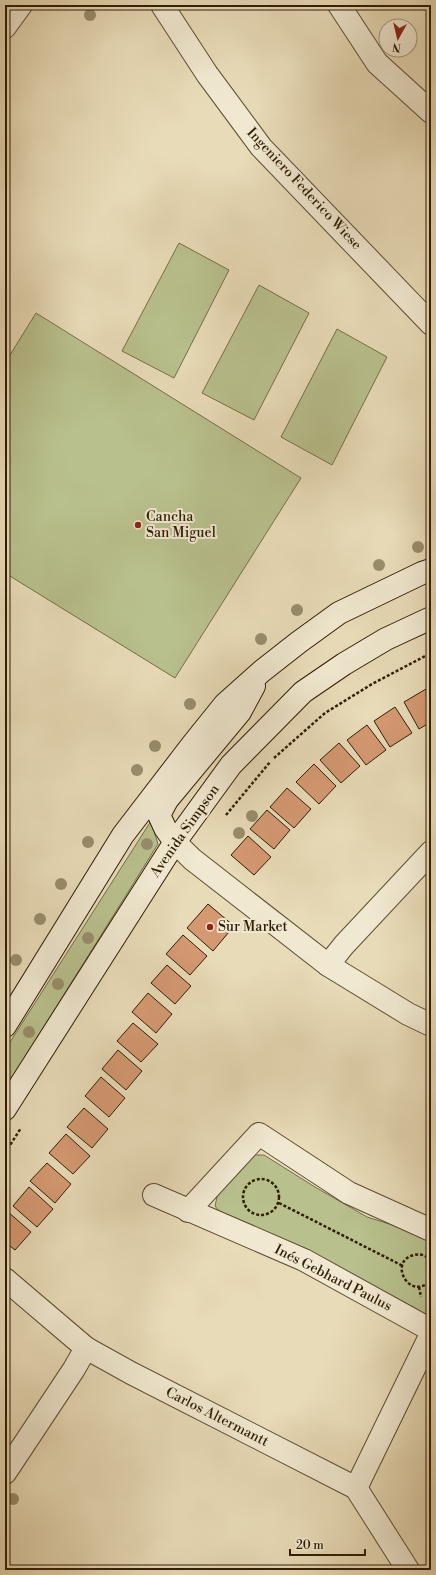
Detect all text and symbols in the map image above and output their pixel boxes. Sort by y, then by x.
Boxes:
north arrow [378,18,418,58]
text: N [391,39,402,54]
street label: Ingeniero Federico Wiese [243,124,365,254]
place label: Cancha San Miguel [146,508,216,542]
marker: Cancha San Miguel [133,520,143,530]
street label: Avenida Simpson [146,781,224,882]
place label: Sur Market [218,918,288,936]
marker: Sur Market [205,922,215,932]
street label: Inés Gebhard Paulus [271,1241,395,1315]
street label: Carlos Altermantt [163,1383,272,1451]
scale bar [290,1531,365,1557]
text: 20 m [296,1538,324,1553]

